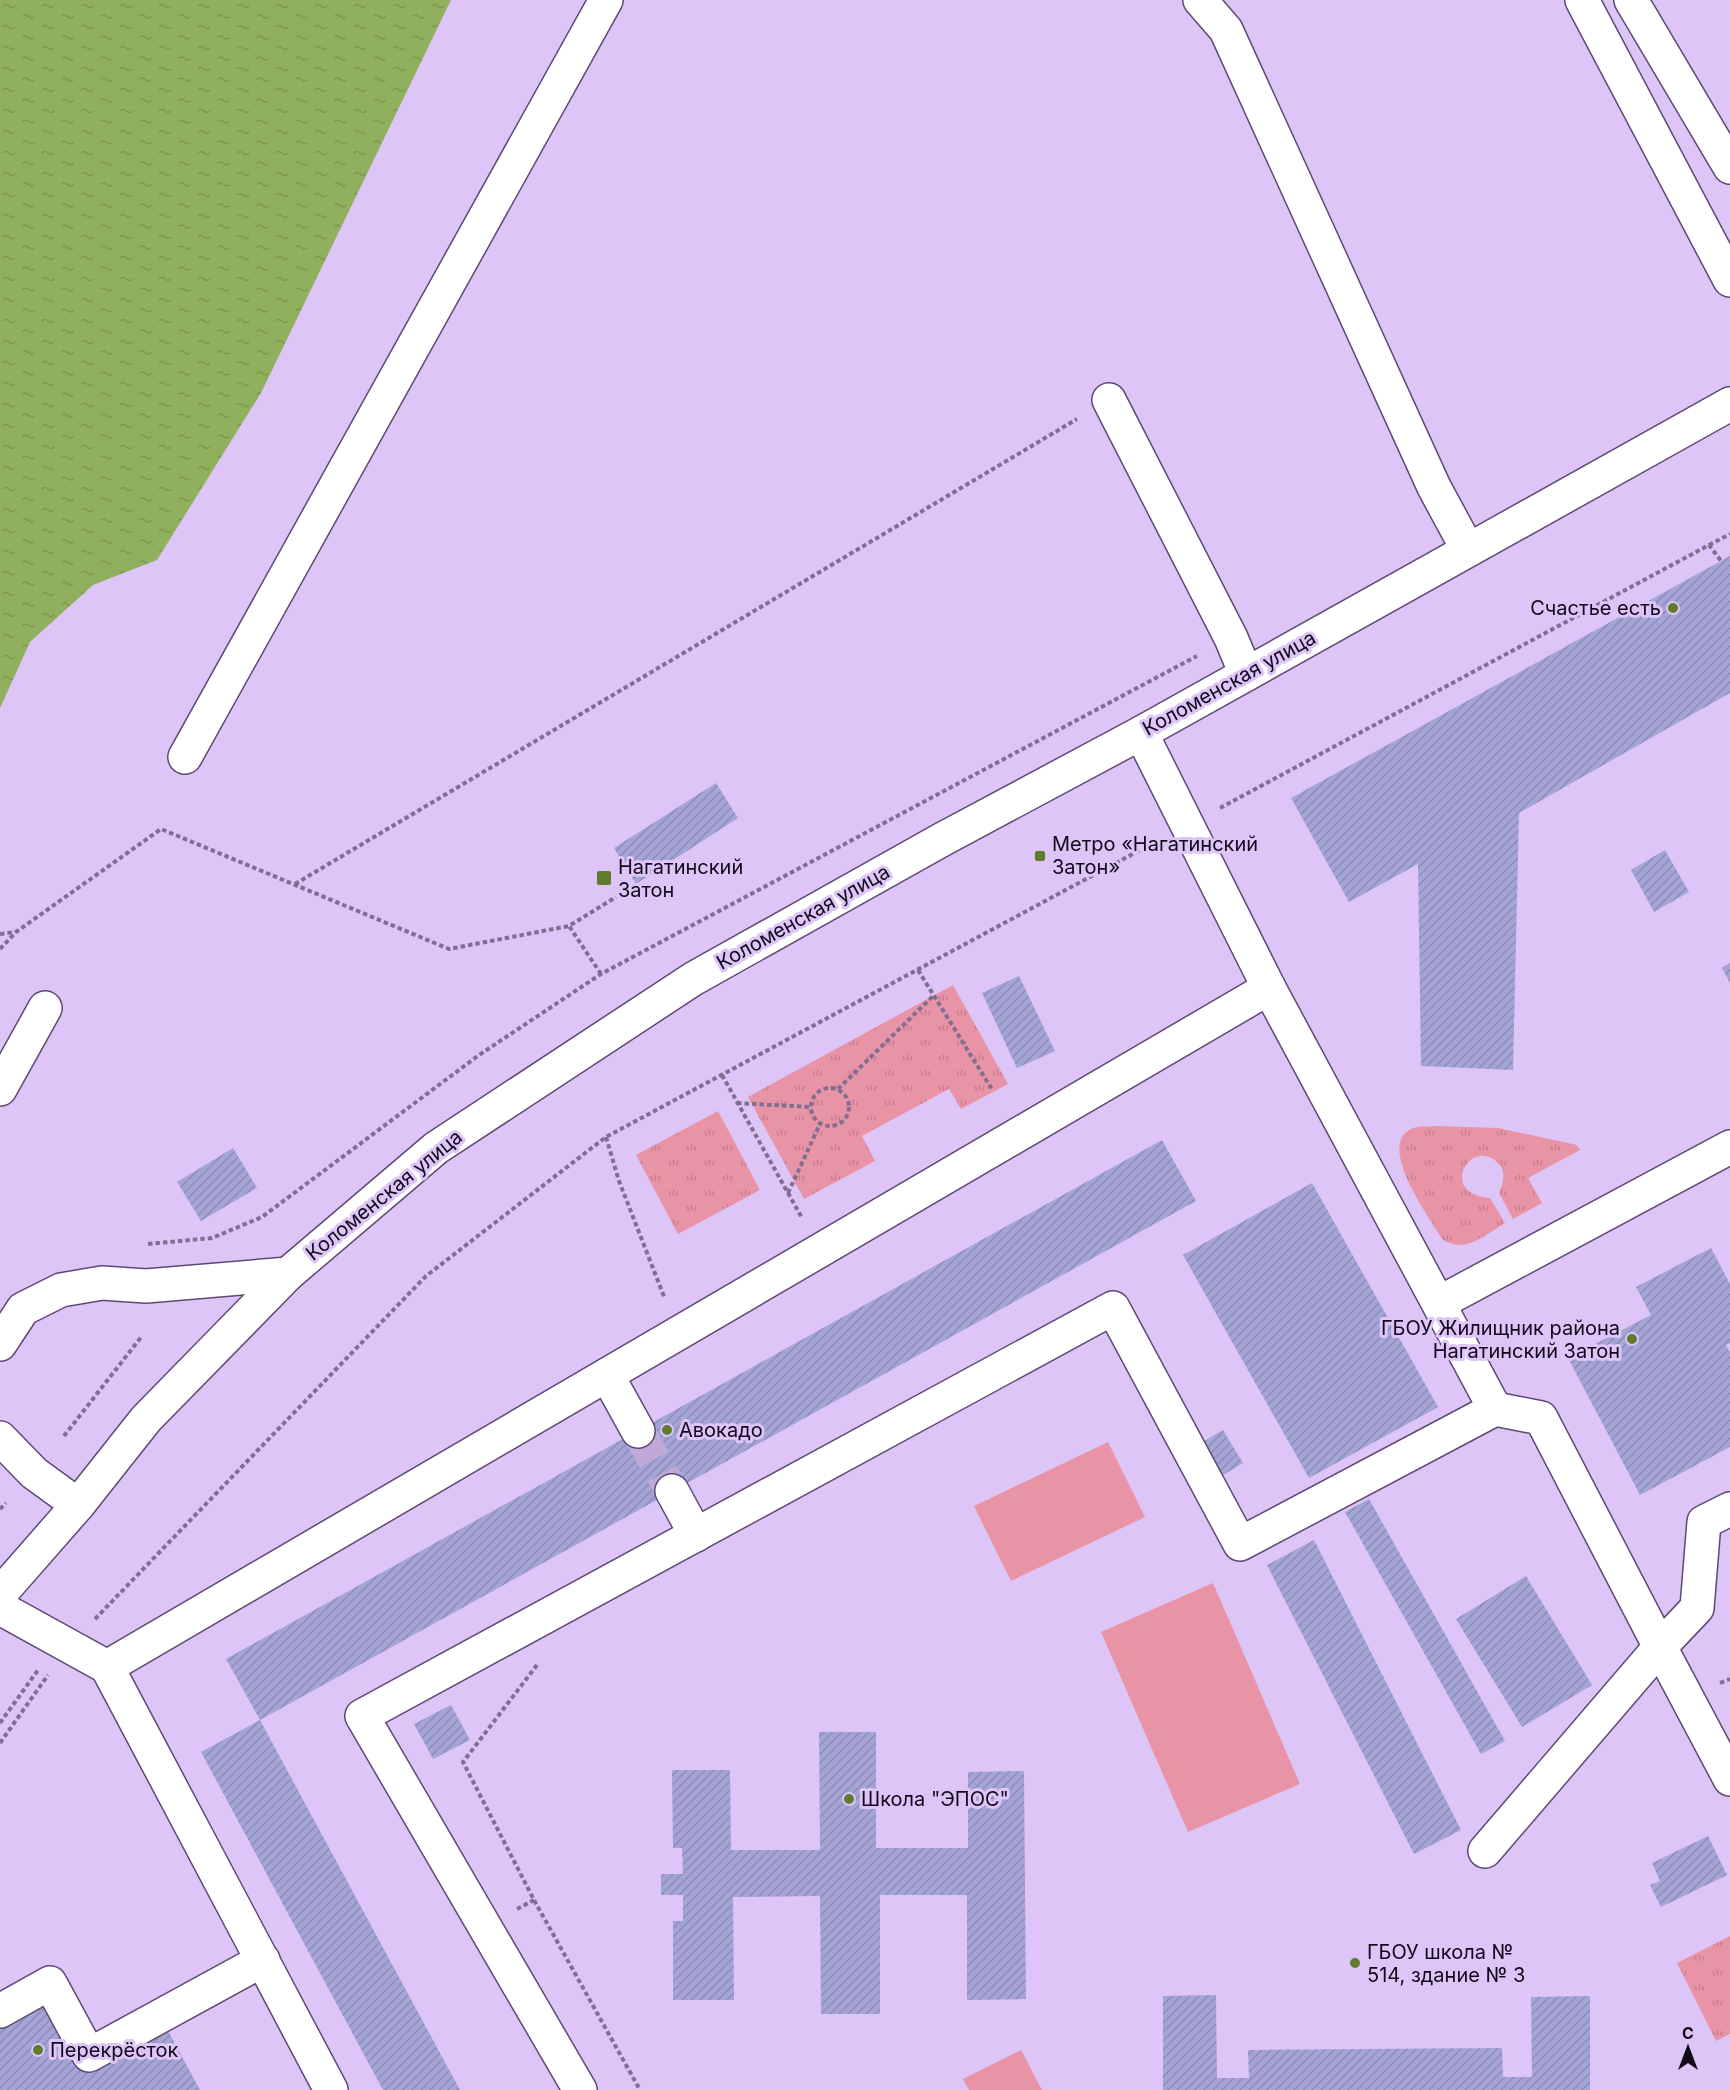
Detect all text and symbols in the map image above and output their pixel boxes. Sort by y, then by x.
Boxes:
place label: Счастье есть [1530,596,1661,620]
marker: Счастье есть [1666,601,1680,615]
street label: Коломенская улица [1138,625,1320,741]
place label: Метро «Нагатинский Затон» [1052,832,1258,879]
marker: Метро «Нагатинский Затон» [1033,849,1047,863]
place label: Нагатинский Затон [618,855,743,902]
street label: Коломенская улица [712,859,894,975]
marker: Нагатинский Затон [595,869,613,887]
street label: Коломенская улица [301,1125,467,1265]
place label: ГБОУ Жилищник района Нагатинский Затон [1381,1316,1620,1363]
marker: ГБОУ Жилищник района Нагатинский Затон [1625,1332,1639,1346]
place label: Авокадо [679,1418,763,1442]
marker: Авокадо [660,1423,674,1437]
place label: Школа "ЭПОС" [861,1787,1009,1811]
marker: Школа "ЭПОС" [842,1792,856,1806]
place label: ГБОУ школа № 514, здание № 3 [1367,1940,1525,1987]
marker: ГБОУ школа № 514, здание № 3 [1348,1956,1362,1970]
north arrow [1658,2018,1718,2078]
text: С [1682,2023,1694,2043]
place label: Перекрёсток [50,2038,179,2062]
marker: Перекрёсток [31,2043,45,2057]

